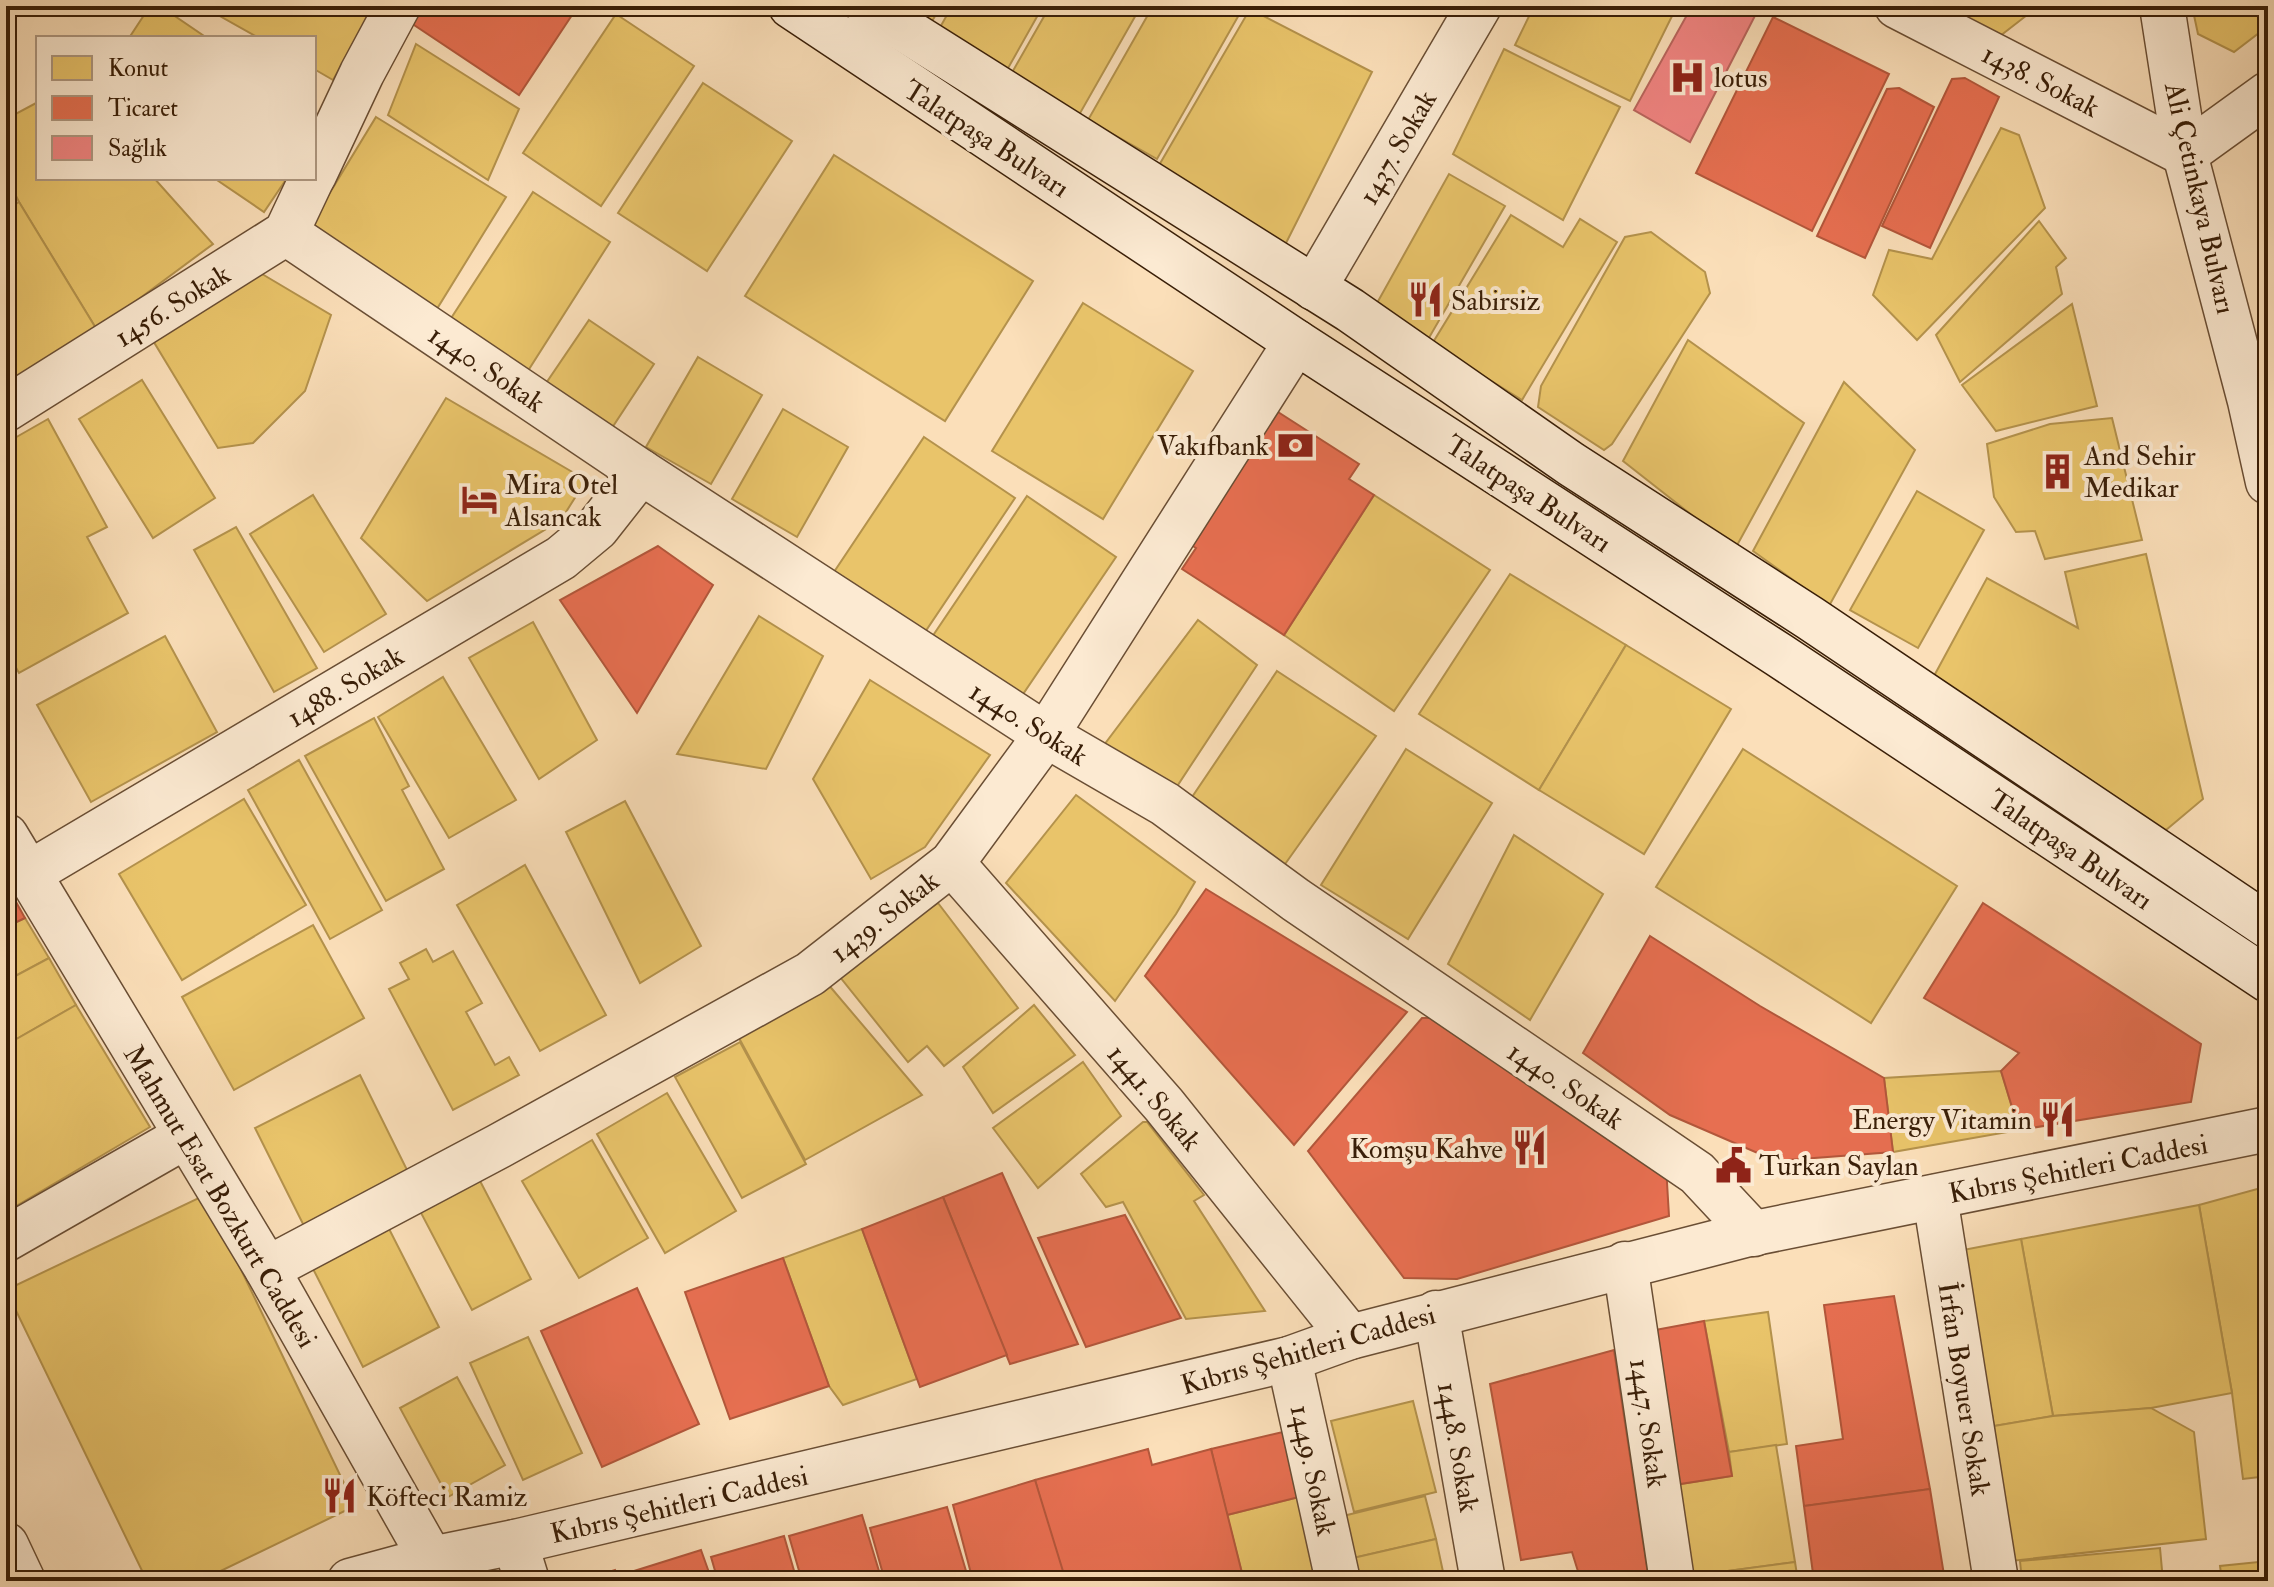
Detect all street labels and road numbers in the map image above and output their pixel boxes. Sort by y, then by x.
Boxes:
street label: 1438. Sokak [1976,37,2106,126]
street label: Talatpaşa Bulvarı [897,73,1076,206]
street label: Ali Çetinkaya Bulvarı [2156,78,2243,318]
street label: 1437. Sokak [1352,84,1445,211]
street label: 1456. Sokak [108,257,238,355]
street label: 1440. Sokak [421,318,552,421]
street label: Talatpaşa Bulvarı [1439,428,1618,561]
street label: 1488. Sokak [281,639,411,736]
street label: 1440. Sokak [963,674,1094,775]
street label: Talatpaşa Bulvarı [1981,782,2159,918]
street label: 1439. Sokak [824,863,947,971]
street label: 1440. Sokak [1500,1035,1631,1138]
street label: 1441. Sokak [1099,1037,1209,1159]
street label: Mahmut Esat Bozkurt Caddesi [115,1039,324,1354]
street label: Kıbrıs Şehitleri Caddesi [1946,1127,2211,1212]
street label: İrfan Boyuer Sokak [1929,1280,1998,1499]
street label: Kıbrıs Şehitleri Caddesi [1177,1297,1440,1404]
street label: 1447. Sokak [1621,1356,1674,1491]
street label: 1448. Sokak [1429,1379,1486,1516]
street label: 1449. Sokak [1282,1402,1344,1540]
street label: Kıbrıs Şehitleri Caddesi [547,1459,811,1552]

